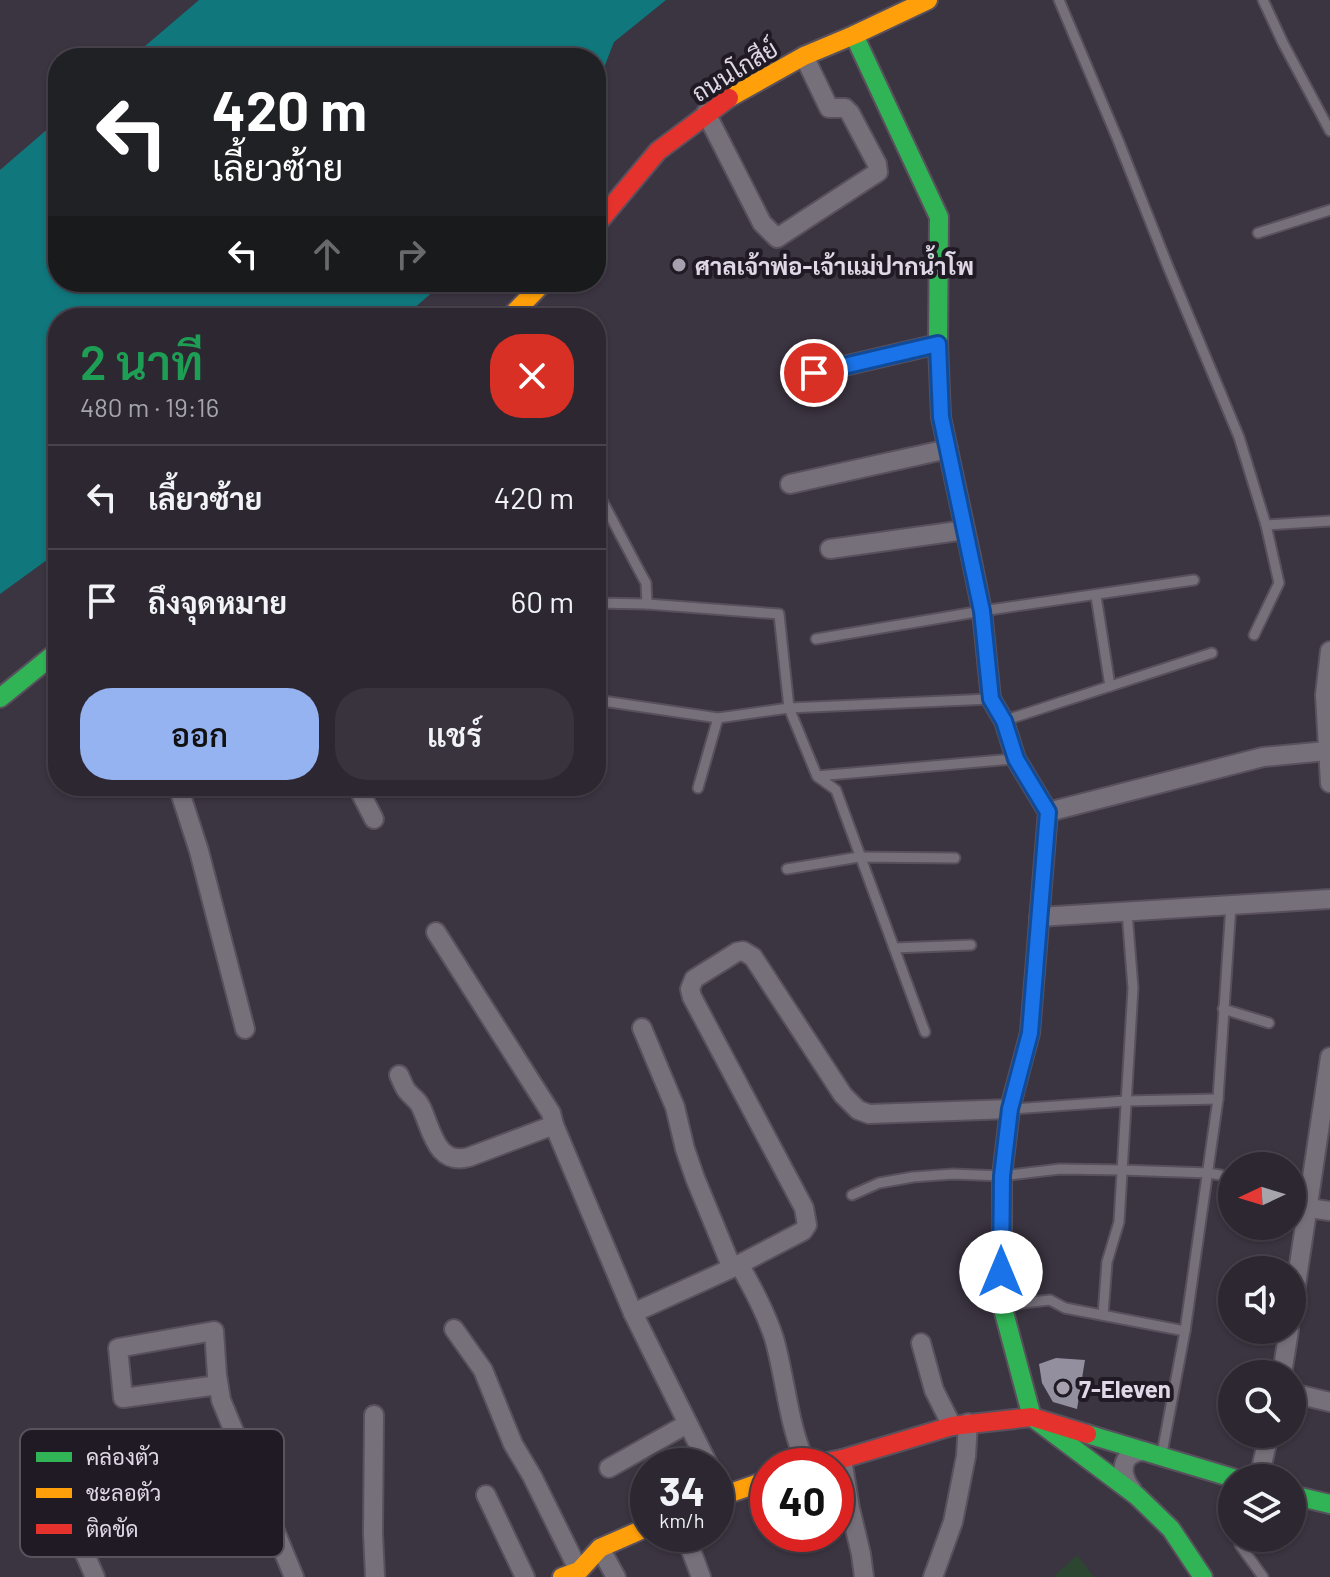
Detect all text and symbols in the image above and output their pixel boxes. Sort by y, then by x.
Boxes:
street label: ถนนโกสีย์ [686,33,782,107]
text: 420 m [212,75,367,142]
icon: left [80,80,184,184]
text: เลี้ยวซ้าย [212,145,343,188]
icon: left [221,232,265,276]
icon: ahead [305,232,349,276]
icon: right [389,232,433,276]
place label: ศาลเจ้าพ่อ-เจ้าแม่ปากน้ำโพ [695,245,974,280]
marker: ศาลเจ้าพ่อ-เจ้าแม่ปากน้ำโพ [670,256,688,274]
text: 2 นาที [80,332,203,390]
button: close [490,334,574,418]
pin [780,339,848,407]
icon: arrive [792,351,836,395]
text: 480 m · 19:16 [80,391,219,422]
icon: left [80,475,124,519]
text: 420 m [494,479,574,515]
text: เลี้ยวซ้าย [148,480,262,516]
icon: arrive [80,579,124,623]
text: 60 m [511,583,574,619]
text: ถึงจุดหมาย [148,584,287,620]
button: ออก [80,688,319,780]
button: แชร์ [335,688,574,780]
north arrow [1218,1152,1306,1240]
map controls [1218,1152,1306,1552]
position arrow [959,1230,1043,1314]
button: sound [1218,1256,1306,1344]
button: search [1218,1360,1306,1448]
place label: 7-Eleven [1079,1374,1171,1403]
marker: 7-Eleven [1054,1379,1072,1397]
legend [20,1429,284,1557]
text: คล่องตัว [86,1443,160,1469]
speed limit sign: 40 [750,1448,854,1552]
button: layers [1218,1464,1306,1552]
text: 34 [659,1466,705,1514]
text: ชะลอตัว [86,1479,161,1505]
text: km/h [659,1508,705,1532]
text: ติดขัด [86,1515,138,1541]

